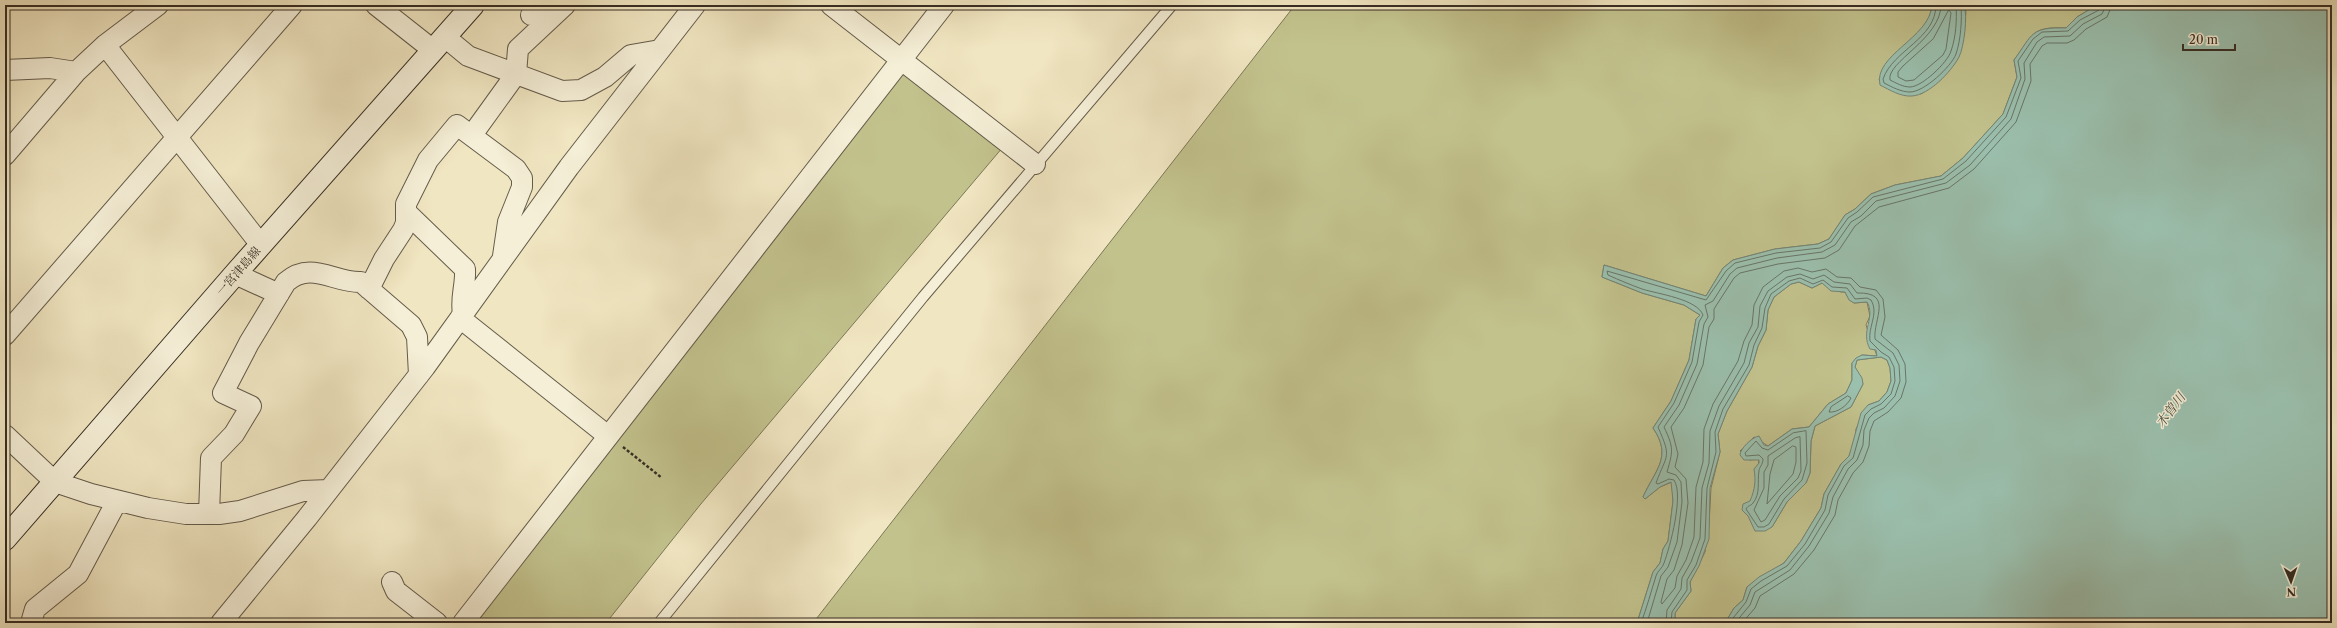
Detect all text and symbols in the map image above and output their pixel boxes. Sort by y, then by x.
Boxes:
scale bar [2183,26,2235,52]
text: 20 m [2189,32,2218,47]
street label: 一宮津島線 [213,243,263,299]
water label: 木曽川 [2152,388,2189,430]
north arrow [2271,562,2311,602]
text: N [2286,585,2296,599]

